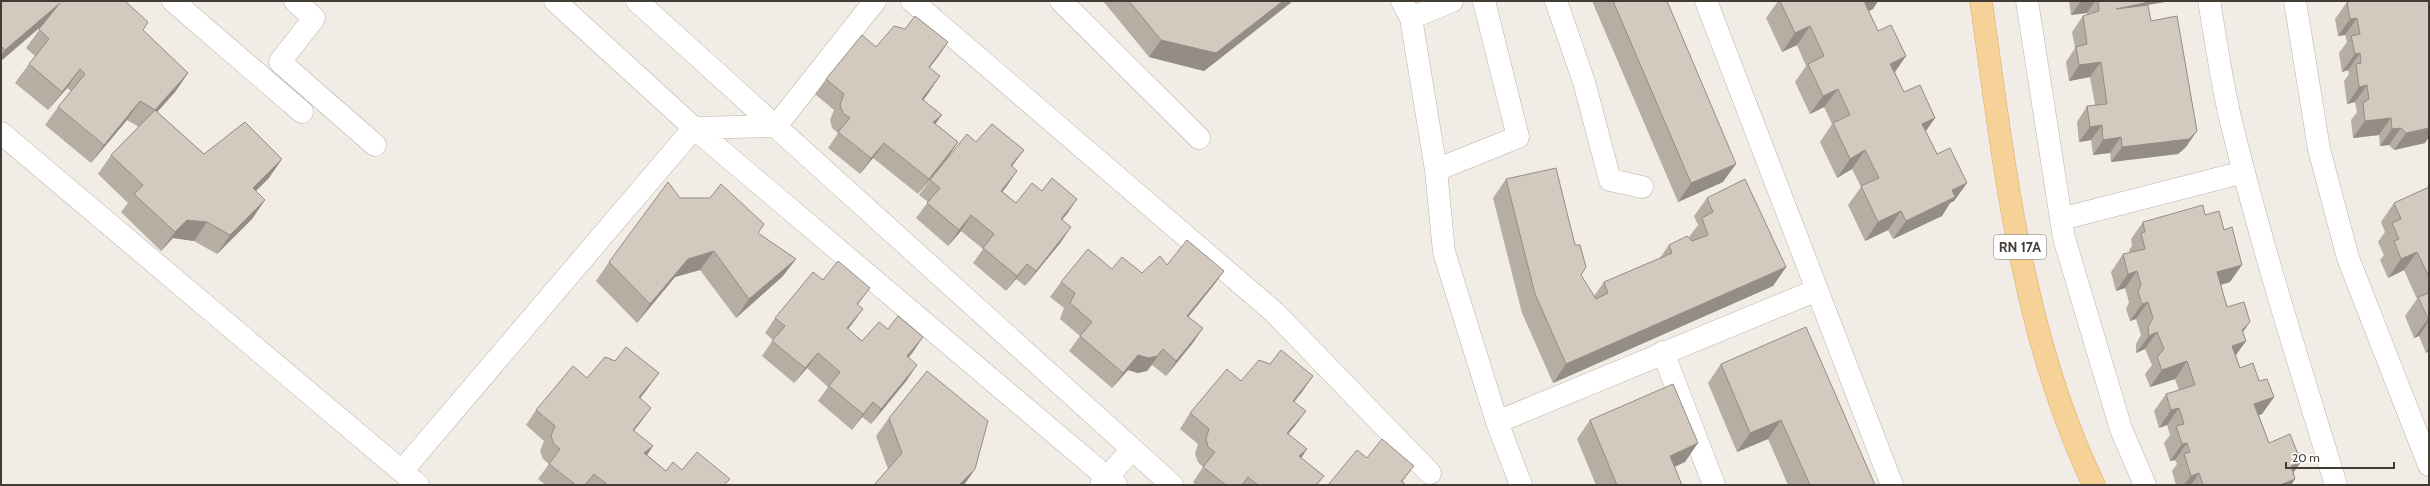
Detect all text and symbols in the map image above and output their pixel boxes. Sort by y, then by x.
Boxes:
road number: RN 17A [1994,235,2046,259]
scale bar [2286,444,2394,470]
text: 20 m [2292,450,2320,465]

